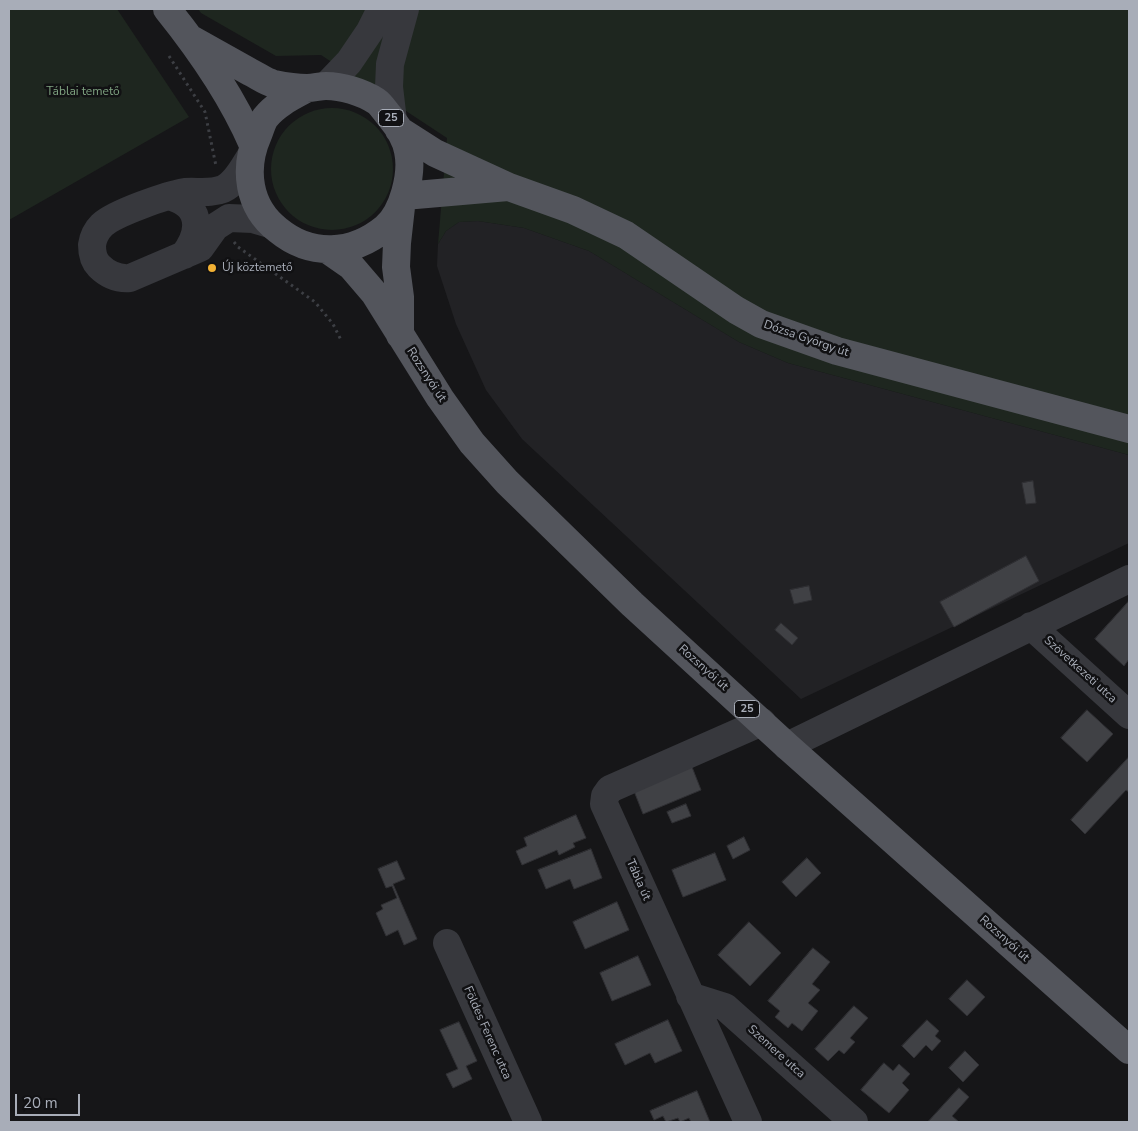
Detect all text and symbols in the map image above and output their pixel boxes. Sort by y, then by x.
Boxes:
park label: Táblai temető [46,85,120,99]
road number: 25 [378,110,404,126]
place label: Új köztemető [222,261,293,275]
marker: Új köztemető [206,262,218,274]
street label: Dózsa György út [762,318,850,360]
street label: Rozsnyói út [403,345,449,405]
street label: Szövetkezeti utca [1041,634,1119,706]
street label: Rozsnyói út [675,642,731,694]
road number: 25 [734,701,760,718]
street label: Tábla út [623,857,653,903]
street label: Rozsnyói út [976,913,1032,965]
street label: Földes Ferenc utca [460,984,514,1082]
street label: Szemere utca [744,1022,808,1082]
scale bar [18,1084,82,1116]
text: 20 m [23,1093,58,1113]

